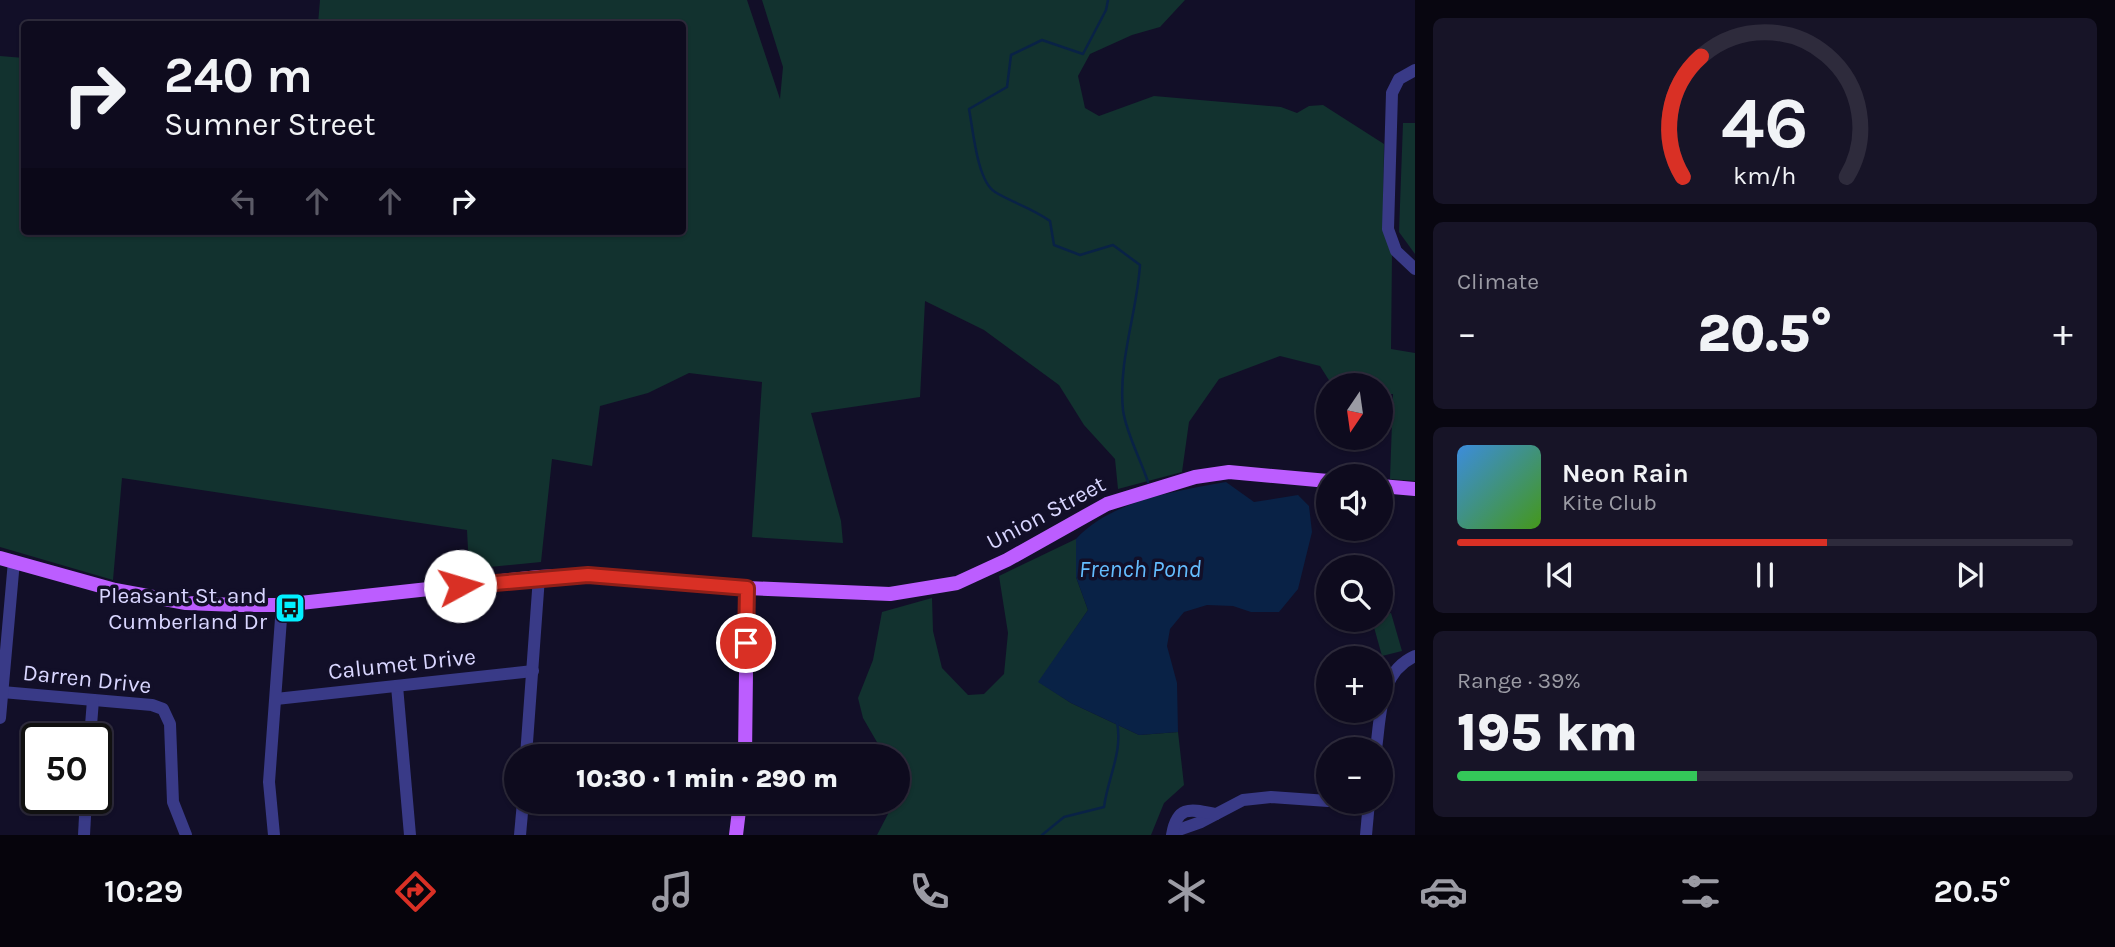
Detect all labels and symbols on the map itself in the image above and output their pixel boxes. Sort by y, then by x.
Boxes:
north arrow [1316,373,1393,450]
street label: Union Street [982,470,1110,556]
position arrow [423,549,497,623]
water label: French Pond [1079,555,1201,583]
place label: Pleasant St. and Cumberland Dr [98,582,268,635]
bus stop icon: Pleasant St. and Cumberland Dr [273,591,307,625]
pin [716,613,776,673]
street label: Calumet Drive [327,643,477,685]
street label: Darren Drive [21,659,153,699]
speed limit sign: 50 [21,723,112,814]

